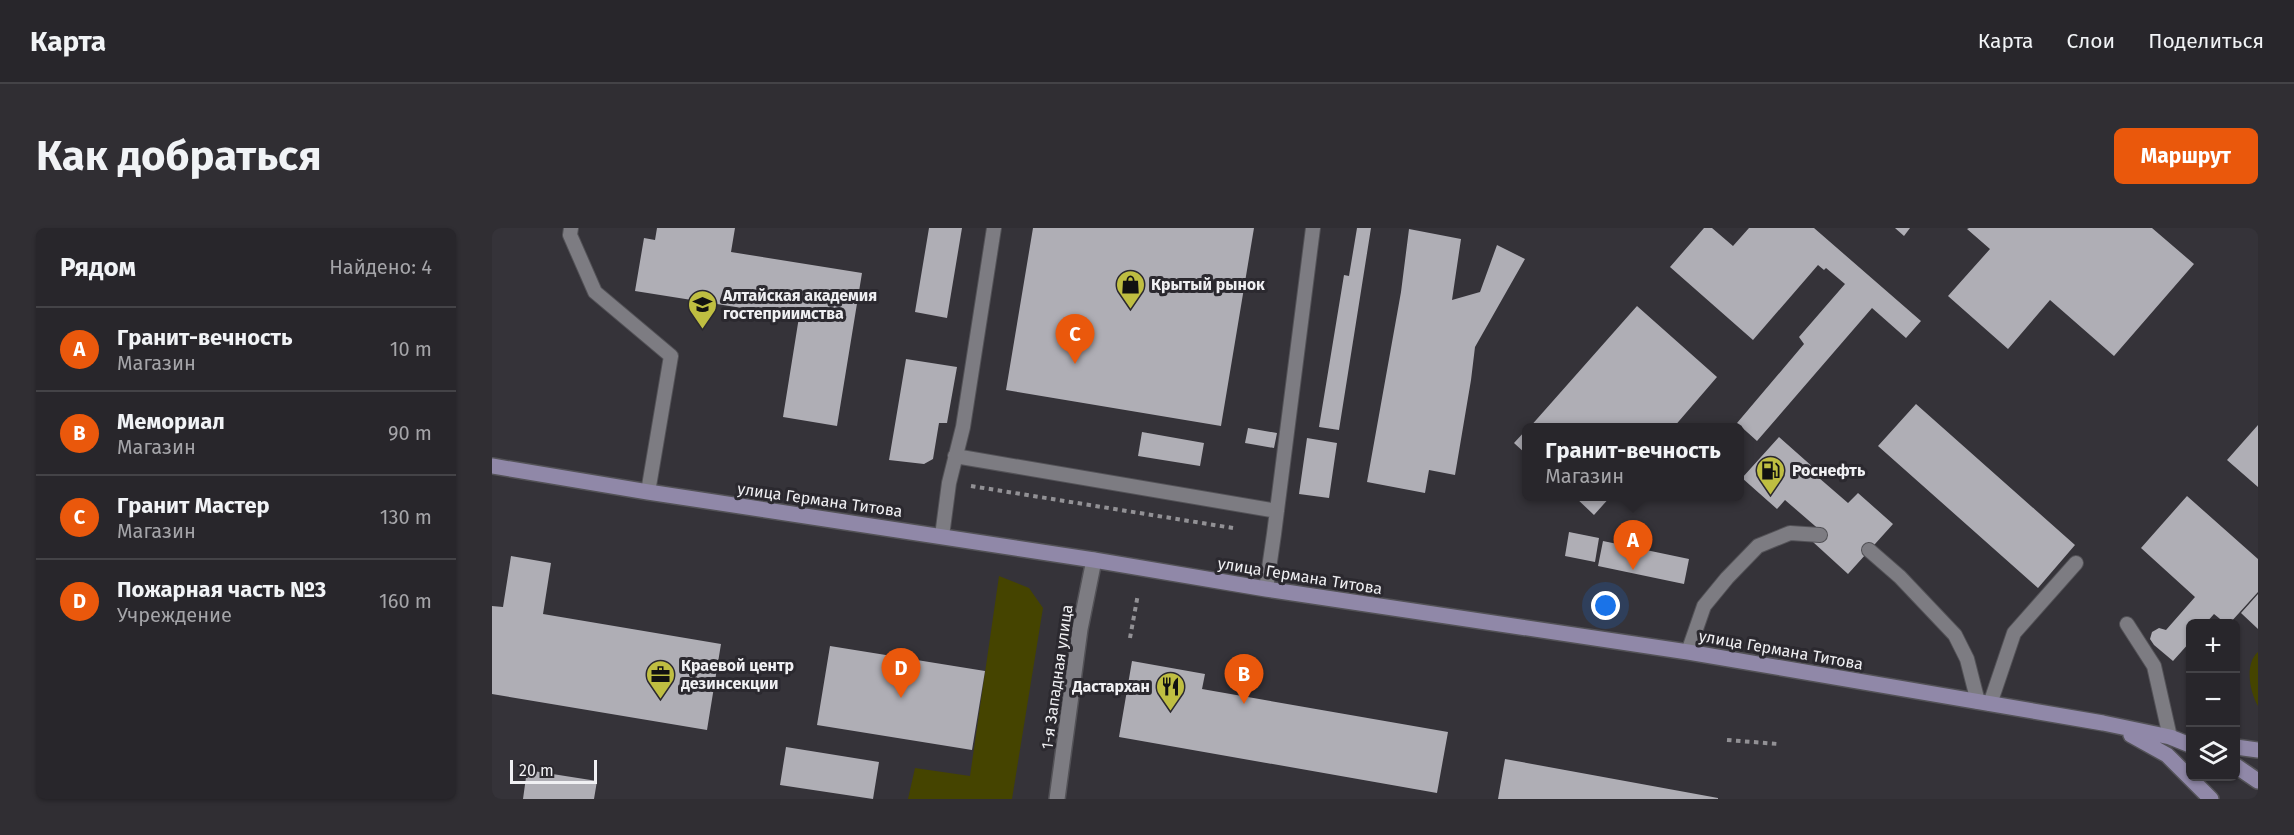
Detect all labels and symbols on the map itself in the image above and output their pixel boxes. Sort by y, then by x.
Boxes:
shop icon: Крытый рынок [1114,268,1146,310]
place label: Крытый рынок [1151,275,1265,294]
place label: Алтайская академия гостеприимства [722,286,877,323]
school or university icon: Алтайская академия гостеприимства [686,288,718,330]
pin: C [1056,314,1094,364]
fuel station icon: Роснефть [1755,454,1787,496]
place label: Роснефть [1792,461,1866,480]
street label: улица Германа Титова [736,479,904,521]
pin: A [1614,520,1652,570]
street label: улица Германа Титова [1216,554,1384,598]
your location [1591,591,1620,620]
street label: 1-я Западная улица [1037,603,1077,751]
street label: улица Германа Титова [1697,626,1865,674]
pin: D [882,648,920,698]
pin: B [1224,654,1263,704]
place label: Краевой центр дезинсекции [681,656,794,693]
office icon: Краевой центр дезинсекции [644,658,676,700]
restaurant icon: Дастархан [1155,670,1187,712]
place label: Дастархан [1071,677,1150,696]
scale bar [510,757,597,784]

